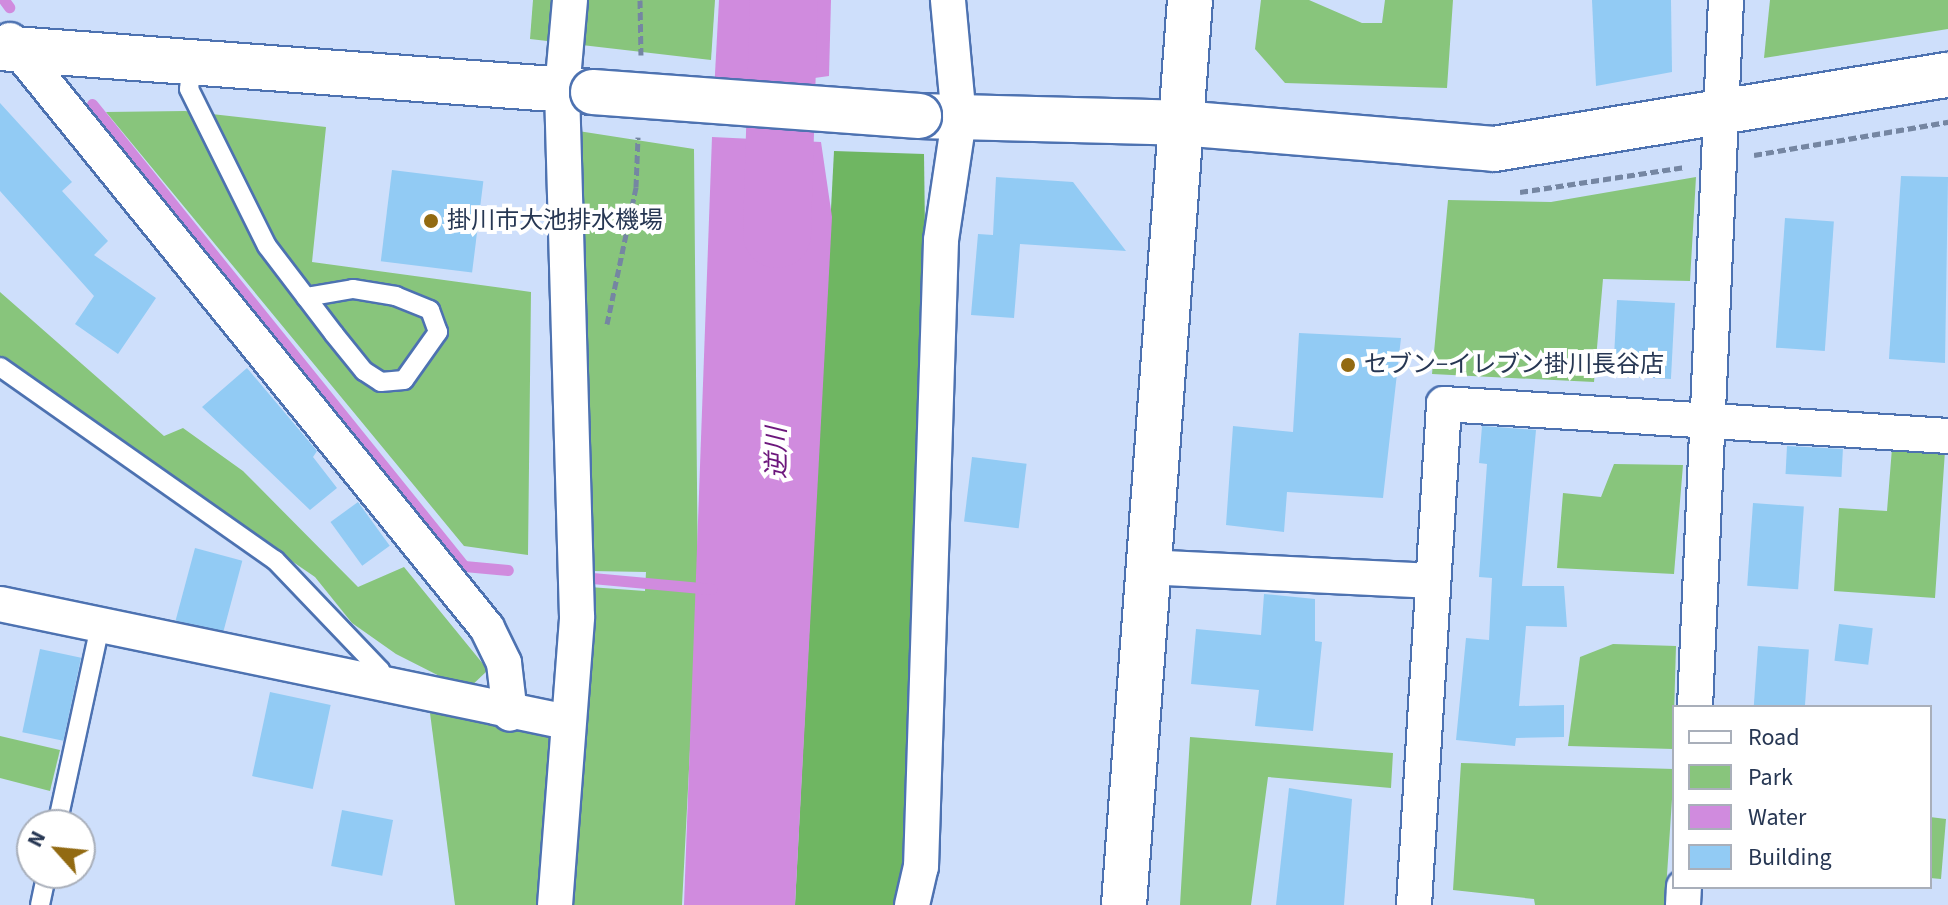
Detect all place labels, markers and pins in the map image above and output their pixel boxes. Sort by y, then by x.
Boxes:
place label: 掛川市大池排水機場 [447,207,663,235]
marker: 掛川市大池排水機場 [422,212,440,230]
place label: セブン−イレブン掛川長谷店 [1364,351,1664,379]
marker: セブン−イレブン掛川長谷店 [1339,356,1357,374]

